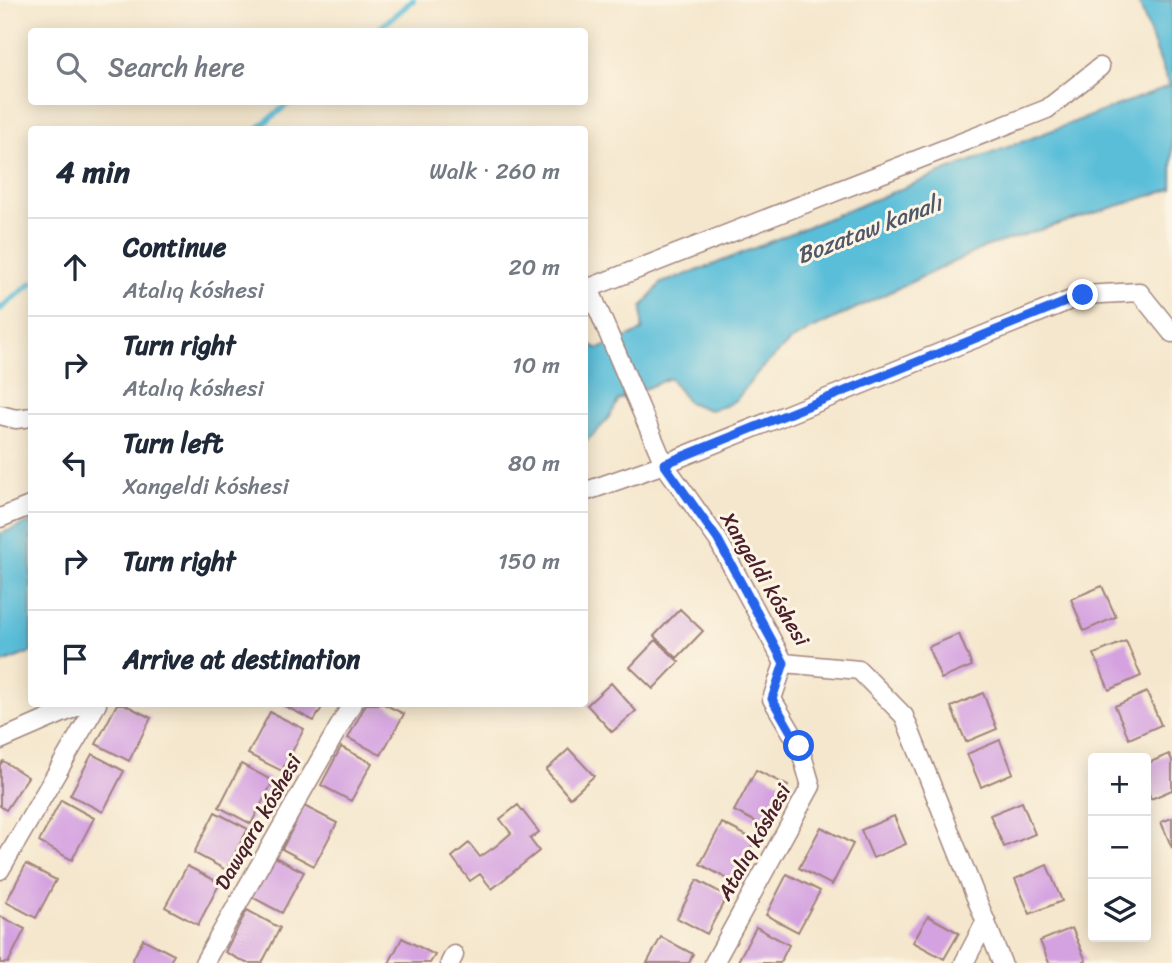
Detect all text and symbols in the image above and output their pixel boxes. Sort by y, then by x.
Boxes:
search box [28,28,588,105]
text: Search here [108,44,245,90]
icon: search [52,48,90,86]
text: 4 min [56,145,130,199]
text: Walk · 260 m [429,151,560,192]
water label: Bozataw kanalı [791,182,950,276]
text: Continue [123,224,226,270]
text: 20 m [509,247,560,288]
icon: ahead [56,248,94,286]
text: Atalıq kóshesi [123,270,264,311]
route end [1067,279,1098,310]
text: Turn right [123,322,236,368]
text: 10 m [512,345,560,386]
icon: right [56,346,94,384]
text: Atalıq kóshesi [123,368,264,409]
text: Turn left [123,420,223,466]
text: 80 m [508,443,560,484]
icon: left [56,444,94,482]
text: Xangeldi kóshesi [123,466,289,507]
street label: Xangeldi kóshesi [709,503,821,655]
text: Turn right [123,538,236,584]
text: 150 m [498,541,560,582]
icon: right [56,542,94,580]
text: Arrive at destination [123,636,360,682]
icon: arrive [56,640,94,678]
route start [783,730,814,761]
street label: Dawqara kóshesi [204,746,313,897]
map controls [1088,753,1151,942]
button: + [1088,753,1151,816]
street label: Atalıq kóshesi [706,775,802,908]
button: − [1088,816,1151,879]
button: layers [1088,879,1151,942]

